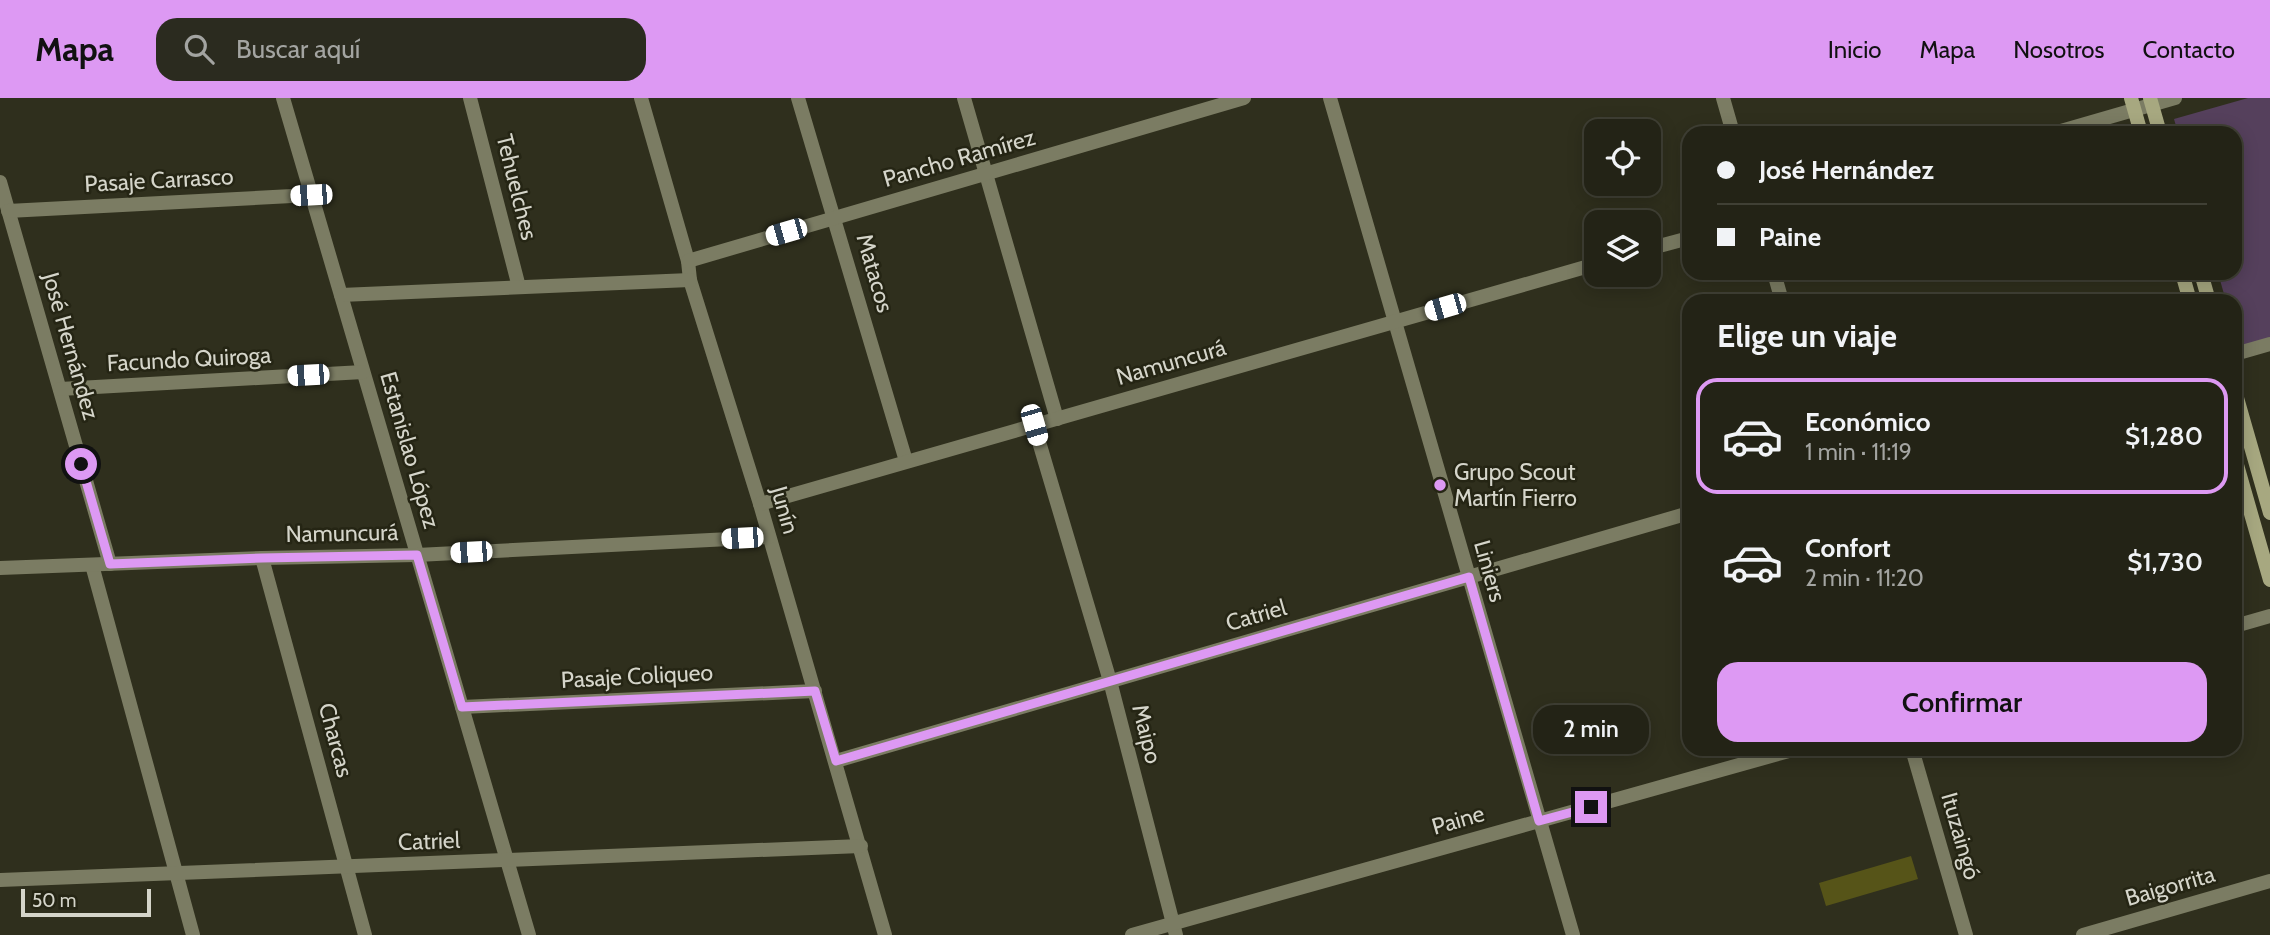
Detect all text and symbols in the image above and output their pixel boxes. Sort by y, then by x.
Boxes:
search box [156,18,646,81]
text: Mapa [35,29,114,69]
icon: search [180,30,218,68]
text: Buscar aquí [236,33,360,65]
text: Inicio [1828,35,1881,64]
text: Mapa [1919,35,1975,64]
text: Nosotros [2013,35,2104,64]
text: Contacto [2142,35,2235,64]
map controls [1584,119,1661,287]
button: locate [1584,119,1661,196]
street label: Pancho Ramírez [880,123,1038,193]
street label: Tehuelches [490,131,544,243]
text: José Hernández [1759,154,1934,186]
street label: Pasaje Carrasco [84,162,234,198]
car [290,183,333,207]
button: layers [1584,210,1661,287]
car [763,216,810,248]
text: Paine [1759,221,1821,253]
street label: Matacos [850,230,900,316]
street label: José Hernández [36,268,105,423]
car [1422,291,1469,323]
text: Elige un viaje [1717,316,1897,355]
street label: Namuncurá [1113,333,1229,391]
street label: Facundo Quiroga [106,341,272,377]
car [287,363,330,387]
street label: Estanislao López [374,368,446,532]
car [1019,402,1050,448]
icon: car [1721,405,1784,468]
text: Económico [1805,406,1931,438]
text: $1,280 [2125,420,2203,452]
text: 1 min · 11:19 [1805,438,1912,466]
route start [65,448,97,480]
place label: Grupo Scout Martín Fierro [1454,458,1577,512]
marker: Grupo Scout Martín Fierro [1432,477,1448,493]
street label: Junín [765,482,805,537]
street label: Namuncurá [285,518,399,548]
car [721,526,764,550]
icon: car [1721,531,1784,594]
text: Confort [1805,532,1891,564]
street label: Liniers [1468,537,1512,605]
car [450,540,493,564]
text: $1,730 [2127,546,2203,578]
text: 2 min · 11:20 [1805,564,1924,592]
street label: Catriel [1222,593,1290,637]
street label: Pasaje Coliqueo [560,658,714,694]
button: Confirmar [1717,662,2207,742]
street label: Charcas [313,700,359,780]
street label: Maipo [1126,702,1168,766]
callout: 2 min [1533,706,1649,754]
text: 2 min [1563,715,1619,743]
street label: Ituzaingó [1935,789,1987,883]
route end [1575,791,1607,823]
street label: Paine [1428,799,1488,841]
street label: Catriel [397,826,461,856]
street label: Baigorrita [2122,860,2218,912]
scale bar [21,886,150,918]
text: 50 m [32,889,76,912]

